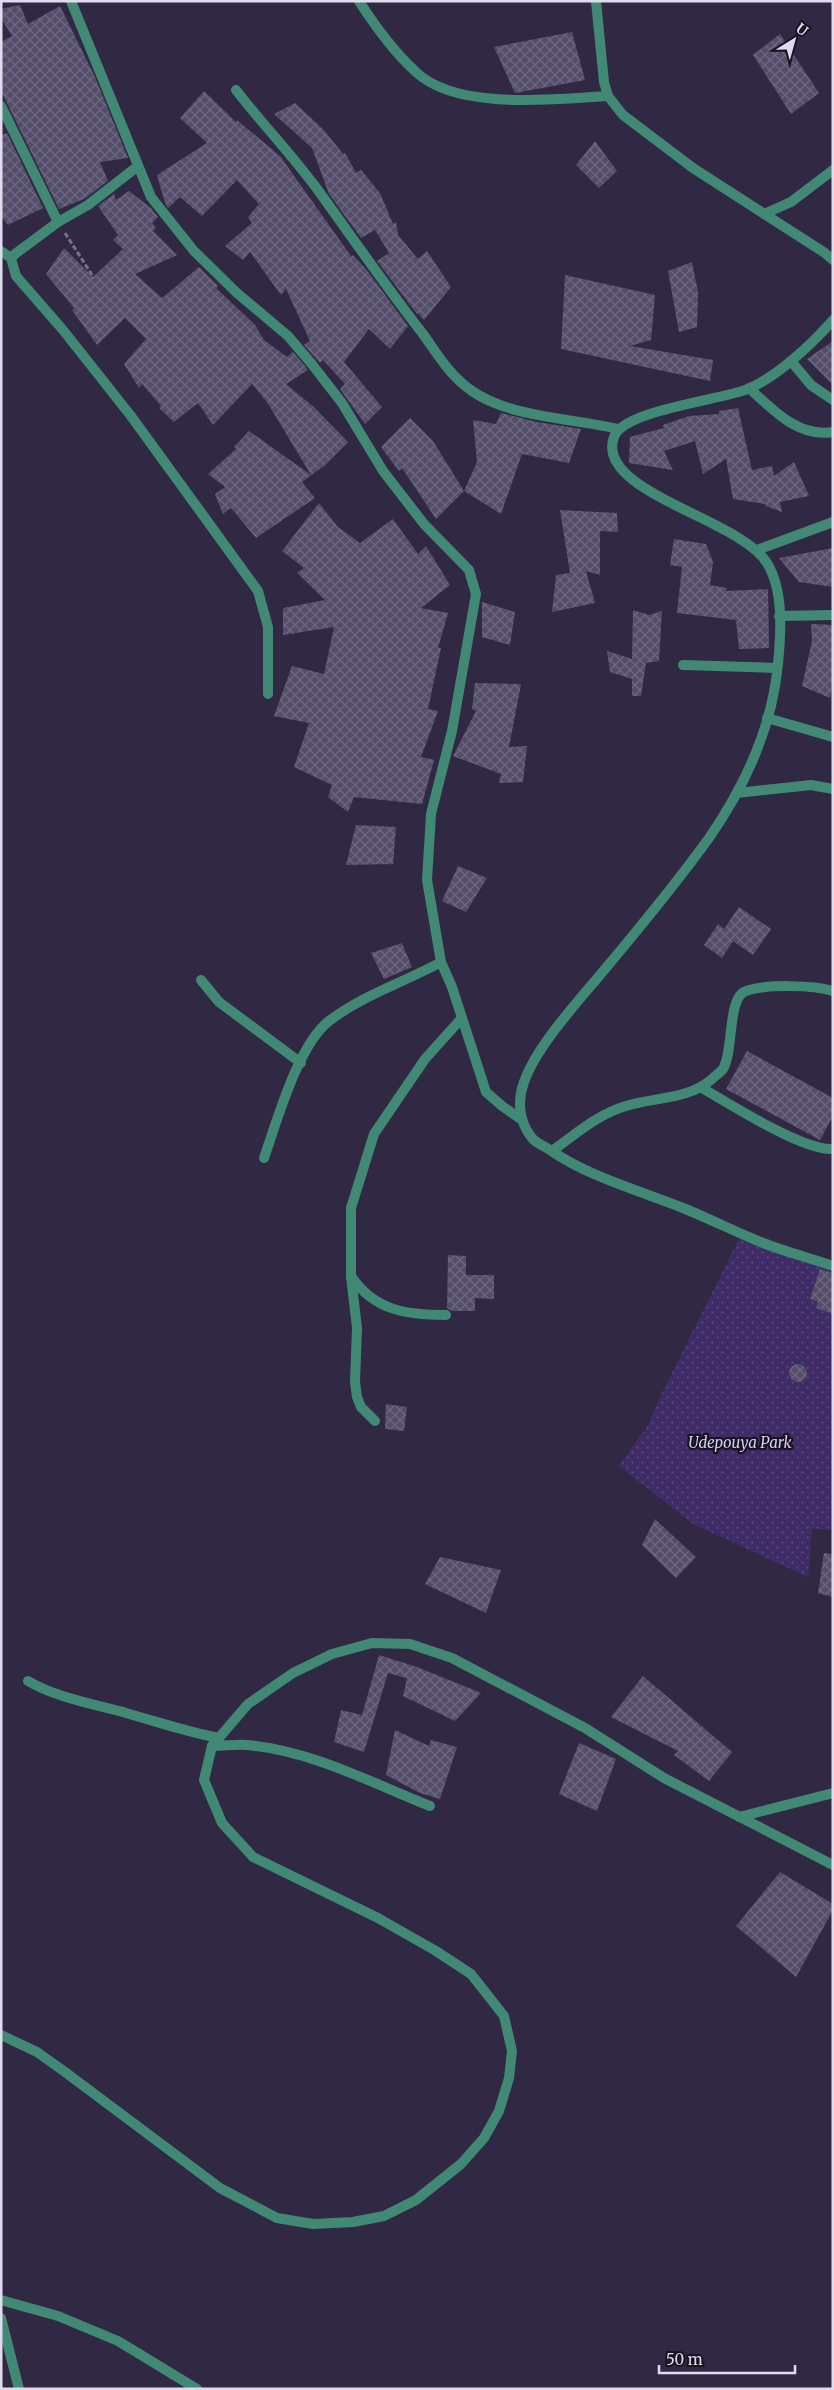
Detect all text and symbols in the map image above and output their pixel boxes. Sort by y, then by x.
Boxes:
north arrow [769,15,819,65]
text: U [792,19,812,40]
park label: Udepouya Park [688,1433,793,1452]
scale bar [659,2342,795,2374]
text: 50 m [666,2350,703,2369]

